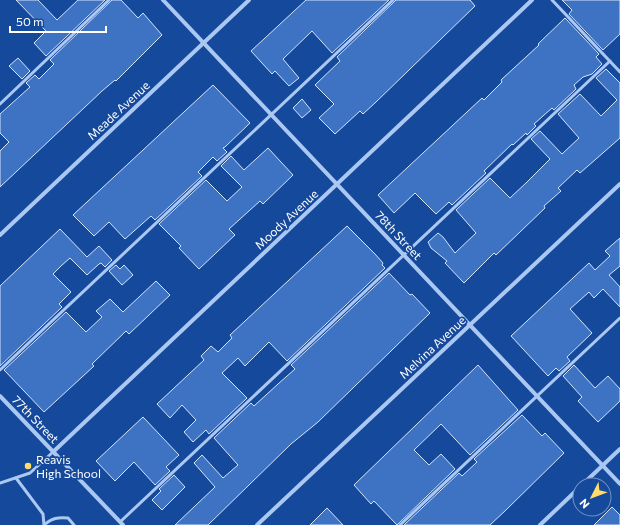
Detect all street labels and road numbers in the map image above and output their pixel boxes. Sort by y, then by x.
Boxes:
street label: Meade Avenue [84,78,152,142]
street label: Moody Avenue [252,186,320,252]
street label: 78th Street [373,208,425,262]
street label: Melvina Avenue [396,313,468,381]
street label: 77th Street [10,392,62,446]

